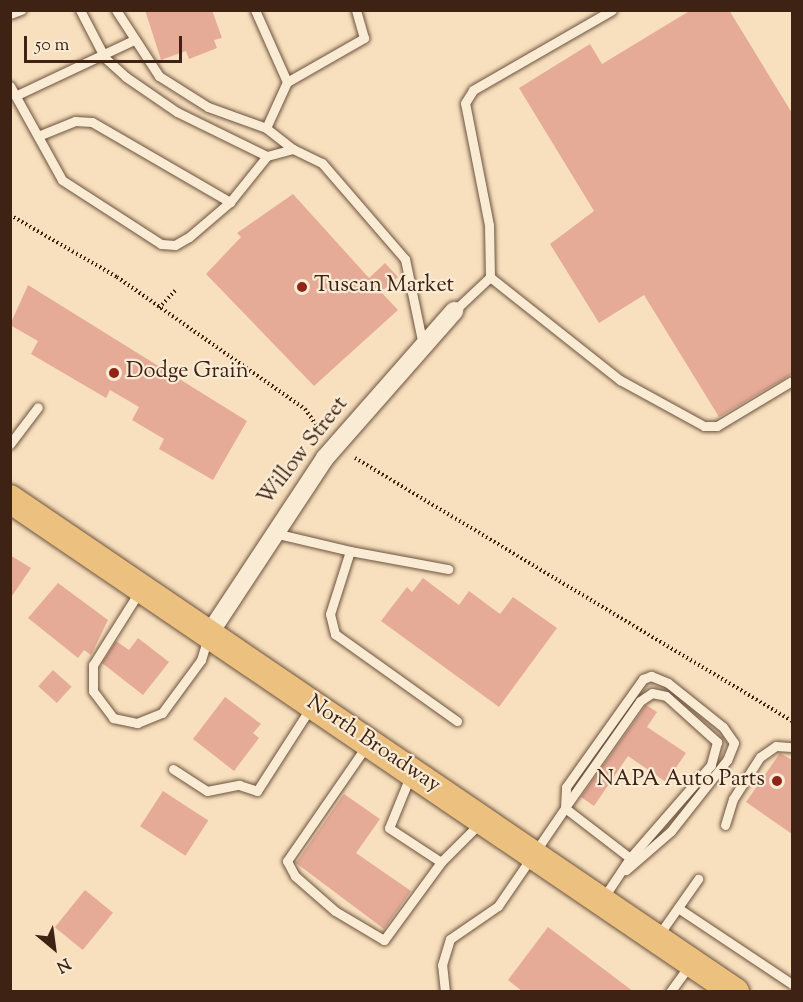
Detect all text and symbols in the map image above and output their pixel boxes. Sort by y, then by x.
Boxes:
scale bar [27,24,184,62]
text: 50 m [35,33,69,59]
place label: Tuscan Market [314,274,454,300]
marker: Tuscan Market [295,280,309,294]
place label: Dodge Grain [126,360,249,386]
marker: Dodge Grain [107,366,121,380]
street label: Willow Street [253,392,355,512]
street label: North Broadway [301,690,445,800]
place label: NAPA Auto Parts [597,768,765,794]
marker: NAPA Auto Parts [770,774,784,788]
north arrow [24,918,84,978]
text: N [52,951,74,977]

